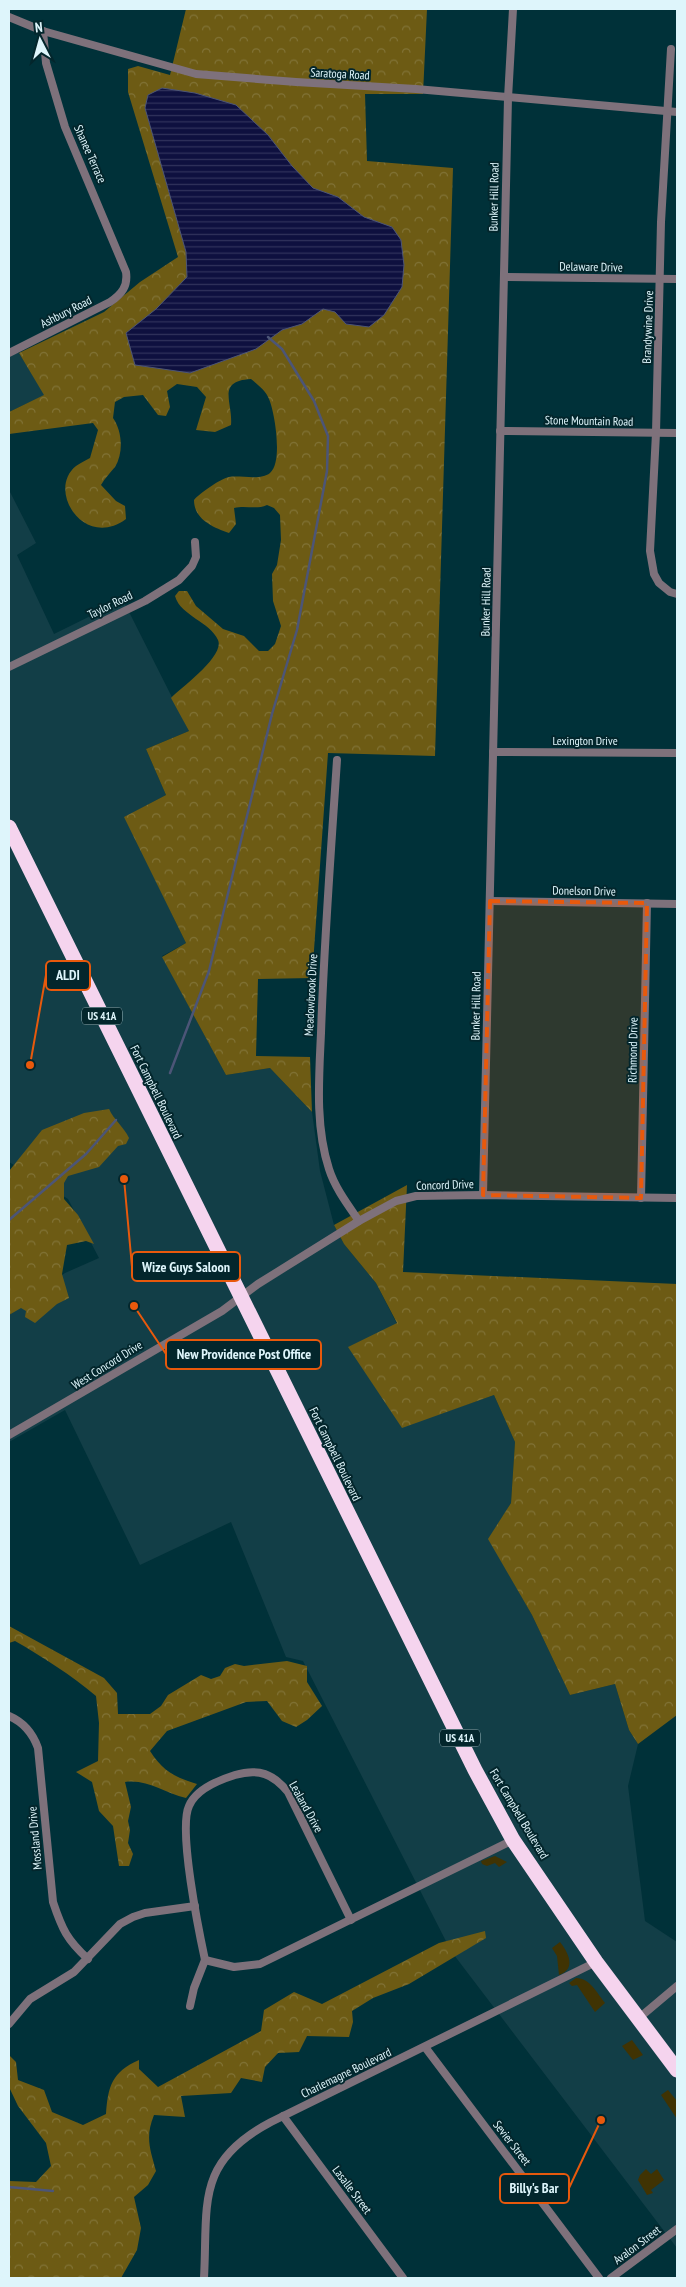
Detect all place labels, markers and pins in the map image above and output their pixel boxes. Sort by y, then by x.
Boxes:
callout: ALDI [46,961,90,990]
callout: Wize Guys Saloon [132,1252,240,1281]
callout: New Providence Post Office [166,1340,321,1369]
callout: Billy's Bar [500,2174,569,2203]

